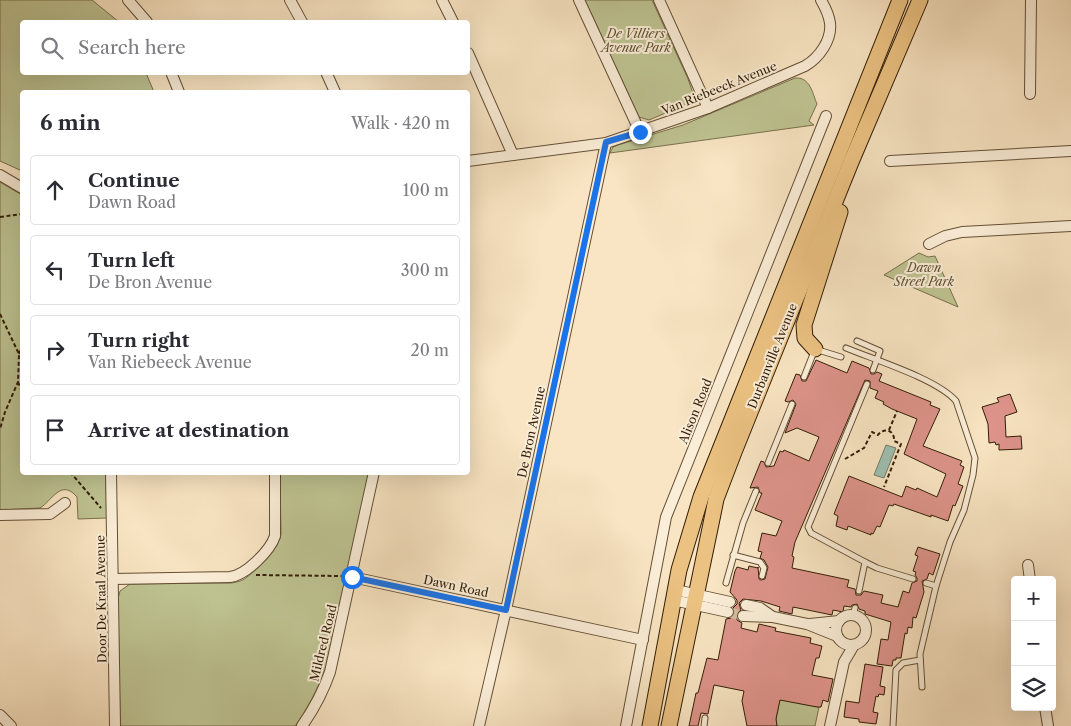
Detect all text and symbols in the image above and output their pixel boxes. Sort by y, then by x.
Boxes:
search box [20,20,470,75]
park label: De Villiers Avenue Park [599,26,671,55]
icon: search [38,34,66,62]
text: Search here [78,36,186,59]
street label: Van Riebeeck Avenue [658,58,779,118]
text: 6 min [40,110,101,135]
text: Walk · 420 m [351,113,450,133]
route end [629,121,652,144]
text: Continue [88,169,180,192]
icon: ahead [41,176,69,204]
text: 100 m [403,180,449,200]
text: Dawn Road [88,192,176,212]
text: Turn left [88,249,175,272]
icon: left [41,256,69,284]
text: 300 m [401,260,449,280]
park label: Dawn Street Park [893,260,955,289]
text: De Bron Avenue [88,272,212,292]
street label: Durbanville Avenue [744,301,800,411]
text: Turn right [88,329,189,352]
icon: right [41,336,69,364]
text: 20 m [410,340,449,360]
text: Van Riebeeck Avenue [88,352,252,372]
street label: Alison Road [675,376,715,447]
street label: De Bron Avenue [514,385,548,479]
icon: arrive [41,416,69,444]
text: Arrive at destination [88,419,289,442]
street label: Door De Kraal Avenue [92,535,110,663]
route start [341,566,364,589]
street label: Dawn Road [422,572,491,600]
map controls [1011,576,1056,711]
button: + [1011,576,1056,621]
street label: Mildred Road [306,602,340,683]
button: − [1011,621,1056,666]
button: layers [1011,666,1056,711]

